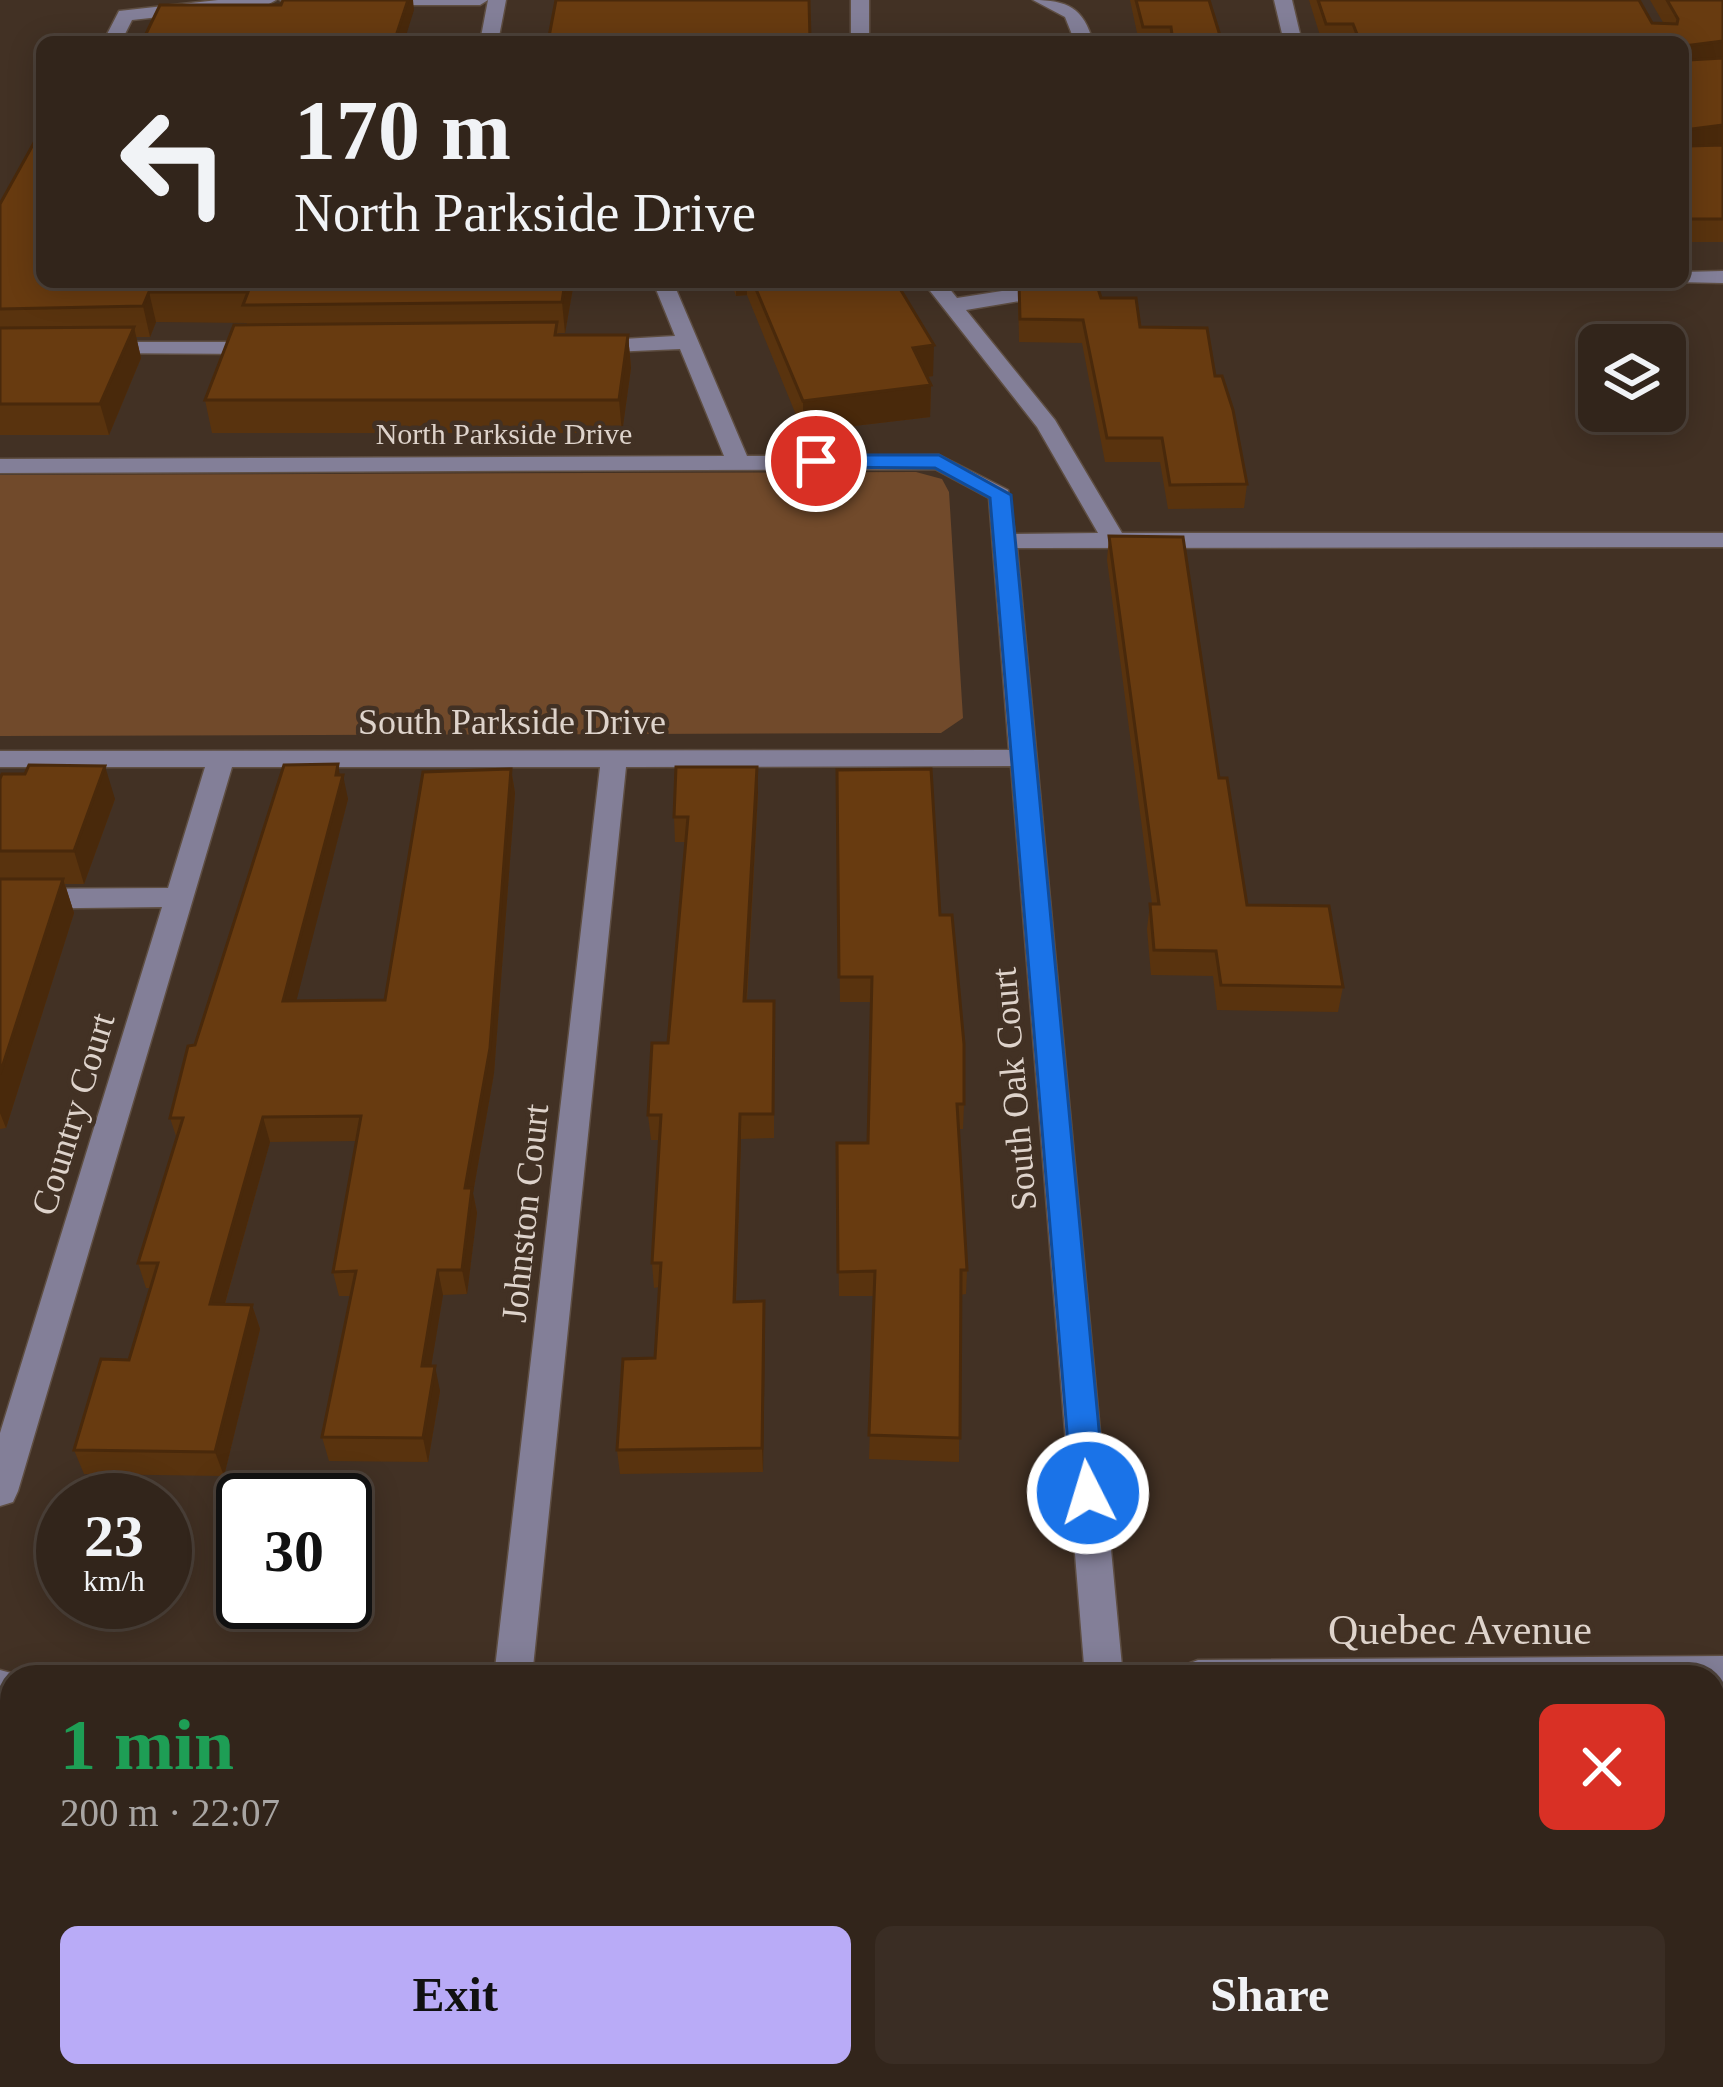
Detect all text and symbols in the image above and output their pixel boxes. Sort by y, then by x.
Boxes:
icon: left [96,84,252,240]
text: 170 m [294,84,511,177]
text: North Parkside Drive [294,183,756,243]
map controls [1578,324,1686,432]
button: layers [1578,324,1686,432]
pin [765,410,867,512]
street label: North Parkside Drive [376,417,632,450]
icon: arrive [783,428,849,494]
street label: South Parkside Drive [358,702,666,742]
street label: South Oak Court [983,966,1045,1212]
street label: Country Court [23,1008,123,1220]
street label: Johnston Court [494,1102,556,1324]
position arrow [1025,1430,1151,1556]
speed limit sign: 30 [216,1473,372,1629]
text: 23 [84,1503,144,1569]
text: km/h [83,1564,145,1597]
street label: Quebec Avenue [1328,1607,1592,1653]
button: close [1539,1704,1665,1830]
text: 1 min [60,1705,234,1785]
text: 200 m · 22:07 [60,1791,280,1834]
button: Exit [60,1926,851,2064]
button: Share [875,1926,1665,2064]

